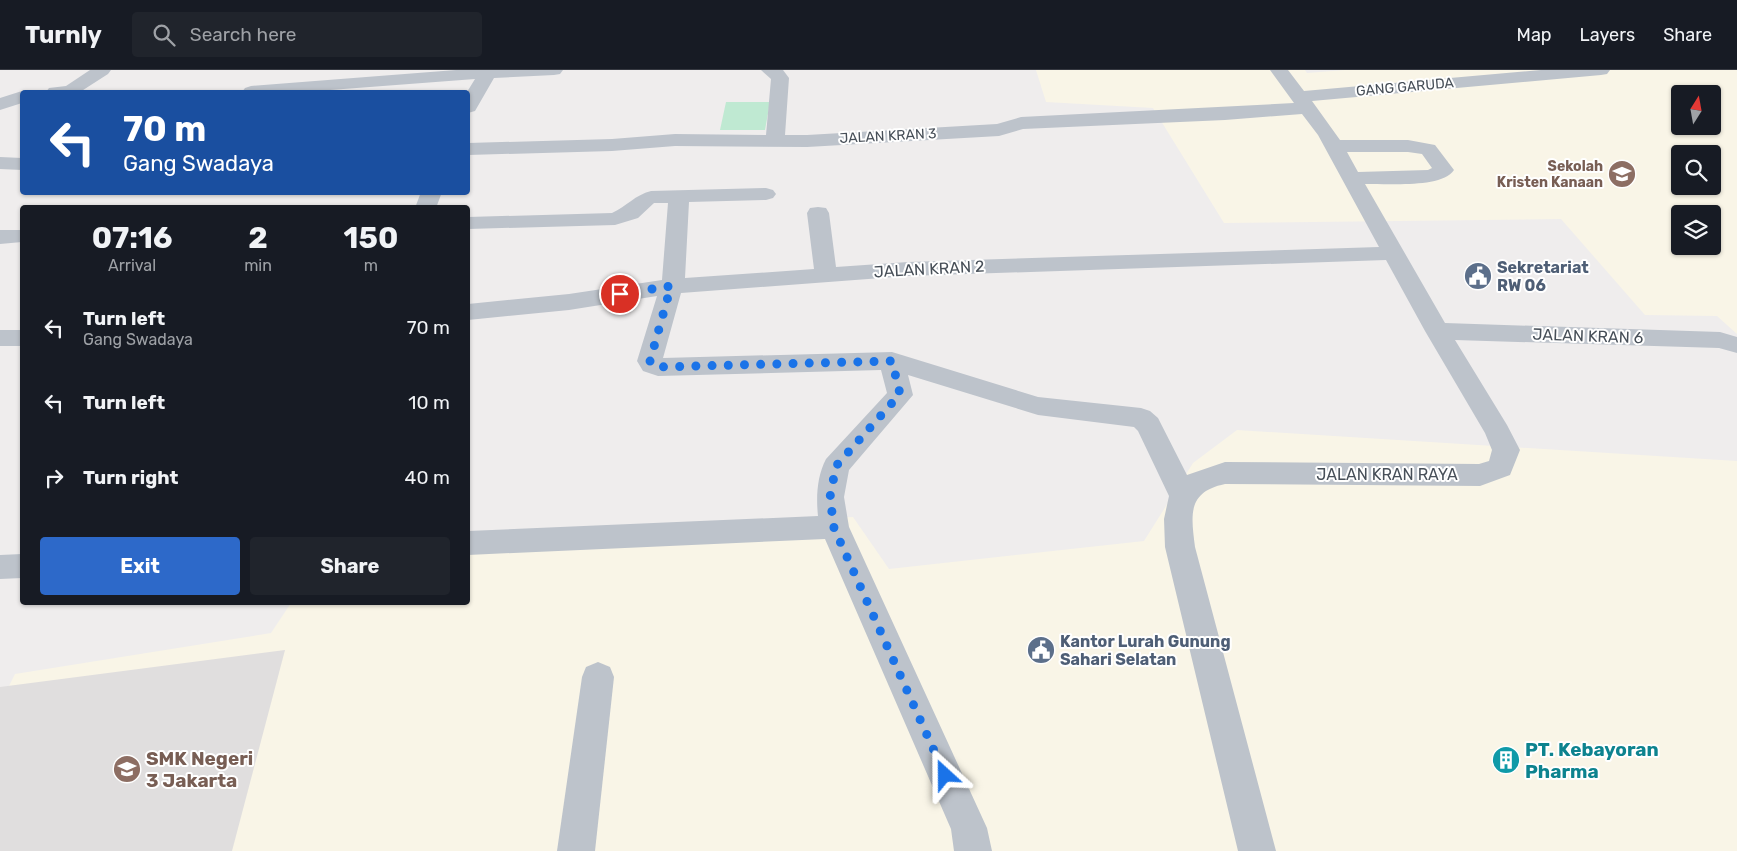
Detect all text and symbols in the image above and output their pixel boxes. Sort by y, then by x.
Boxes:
search box [132,12,482,57]
text: Turnly [25,21,102,49]
icon: search [150,21,178,49]
text: Search here [190,23,296,46]
text: Map [1517,24,1552,46]
text: Layers [1580,24,1635,46]
text: Share [1663,24,1712,46]
street label: GANG GARUDA [1355,74,1455,100]
north arrow [1671,85,1721,135]
map controls [1671,85,1721,255]
text: 70 m [123,108,206,150]
icon: left [40,110,105,175]
street label: JALAN KRAN 3 [839,125,937,147]
button: search [1671,145,1721,195]
text: Gang Swadaya [123,150,274,177]
place label: Sekolah Kristen Kanaan [1497,158,1603,191]
school or university icon: Sekolah Kristen Kanaan [1607,159,1637,189]
button: layers [1671,205,1721,255]
text: 07:16 [92,220,172,256]
text: 2 [248,220,268,256]
text: 150 [344,220,398,256]
text: Arrival [108,256,156,275]
text: min [244,256,272,275]
text: m [364,256,378,275]
street label: JALAN KRAN 2 [873,257,985,281]
place label: Sekretariat RW 06 [1497,258,1589,295]
public building icon: Sekretariat RW 06 [1463,261,1493,291]
pin [599,273,641,315]
icon: arrive [606,280,634,308]
text: Turn left [83,307,165,330]
icon: left [40,314,68,342]
text: 70 m [407,316,450,339]
street label: JALAN KRAN 6 [1532,325,1644,347]
text: Gang Swadaya [83,330,193,349]
icon: left [40,389,68,417]
text: Turn left [83,391,165,414]
text: 10 m [408,391,450,414]
icon: right [40,464,68,492]
street label: JALAN KRAN RAYA [1316,465,1458,484]
text: Turn right [83,466,178,489]
text: 40 m [405,466,450,489]
button: Exit [40,537,240,595]
button: Share [250,537,450,595]
place label: Kantor Lurah Gunung Sahari Selatan [1060,632,1231,669]
public building icon: Kantor Lurah Gunung Sahari Selatan [1026,635,1056,665]
place label: PT. Kebayoran Pharma [1525,738,1659,783]
building icon: PT. Kebayoran Pharma [1491,745,1521,775]
place label: SMK Negeri 3 Jakarta [146,747,253,792]
position arrow [918,748,970,800]
school or university icon: SMK Negeri 3 Jakarta [112,754,142,784]

